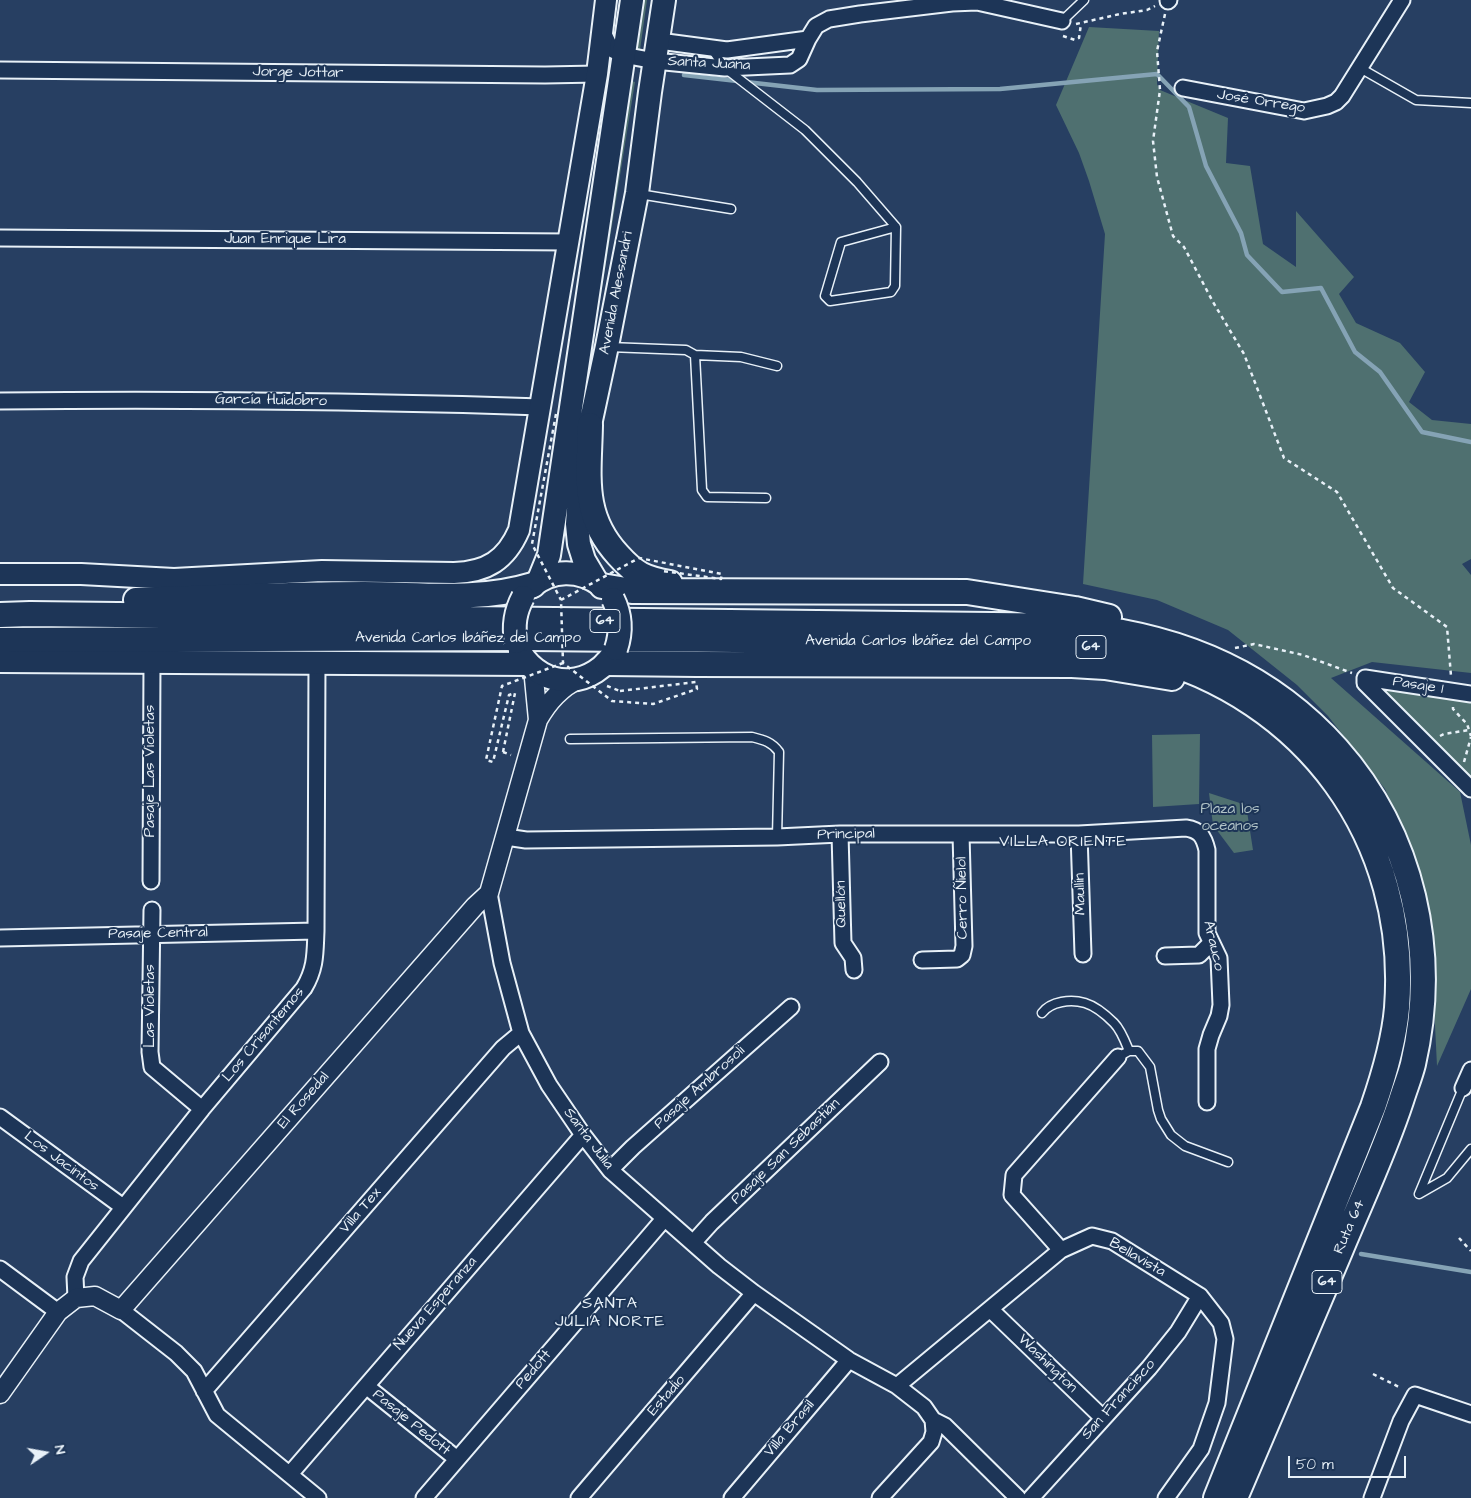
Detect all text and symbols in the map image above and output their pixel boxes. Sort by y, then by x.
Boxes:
street label: Santa Juana [667,53,751,75]
street label: Jorge Jottar [252,63,344,83]
street label: José Orrego [1216,86,1306,118]
street label: Avenida Alessandri [596,230,638,356]
street label: Juan Enrique Lira [224,231,346,249]
street label: García Huidobro [215,391,327,411]
road number: 64 [590,610,620,632]
street label: Avenida Carlos Ibáñez del Campo [355,630,581,648]
street label: Avenida Carlos Ibáñez del Campo [805,633,1031,651]
road number: 64 [1076,636,1106,659]
street label: Pasaje 1 [1391,673,1445,699]
street label: Pasaje Las Violetas [142,705,160,837]
park label: Plaza los oceanos [1201,801,1259,836]
street label: Principal [817,825,875,845]
district label: VILLA ORIENTE [998,833,1128,853]
street label: Cerro Ñielol [953,857,973,939]
street label: Maullín [1071,873,1091,915]
street label: Quellón [833,880,851,928]
street label: Arauco [1198,919,1228,973]
street label: Pasaje Central [108,924,208,944]
street label: Las Violetas [142,964,160,1048]
street label: Los Crisantemos [219,984,309,1086]
street label: Pasaje Ambrosoli [651,1042,749,1134]
street label: El Rosedal [274,1069,334,1133]
street label: Pasaje San Sebastián [728,1095,844,1209]
street label: Santa Julia [559,1105,617,1173]
street label: Los Jacintos [20,1128,102,1196]
street label: Villa Tex [336,1185,386,1237]
street label: Ruta 64 [1330,1197,1370,1257]
street label: Bellavista [1105,1235,1169,1281]
street label: Nueva Esperanza [391,1254,481,1354]
road number: 64 [1312,1270,1342,1294]
district label: SANTA JULIA NORTE [554,1295,666,1333]
street label: Washington [1013,1331,1081,1397]
street label: Pedott [512,1347,556,1393]
street label: San Francisco [1078,1356,1160,1444]
street label: Estadio [644,1372,690,1420]
street label: Pasaje Pedott [368,1386,454,1460]
street label: Villa Brasil [761,1397,819,1461]
north arrow [20,1428,70,1478]
text: N [49,1444,70,1456]
scale bar [1291,1446,1408,1478]
text: 50 m [1296,1454,1334,1475]

